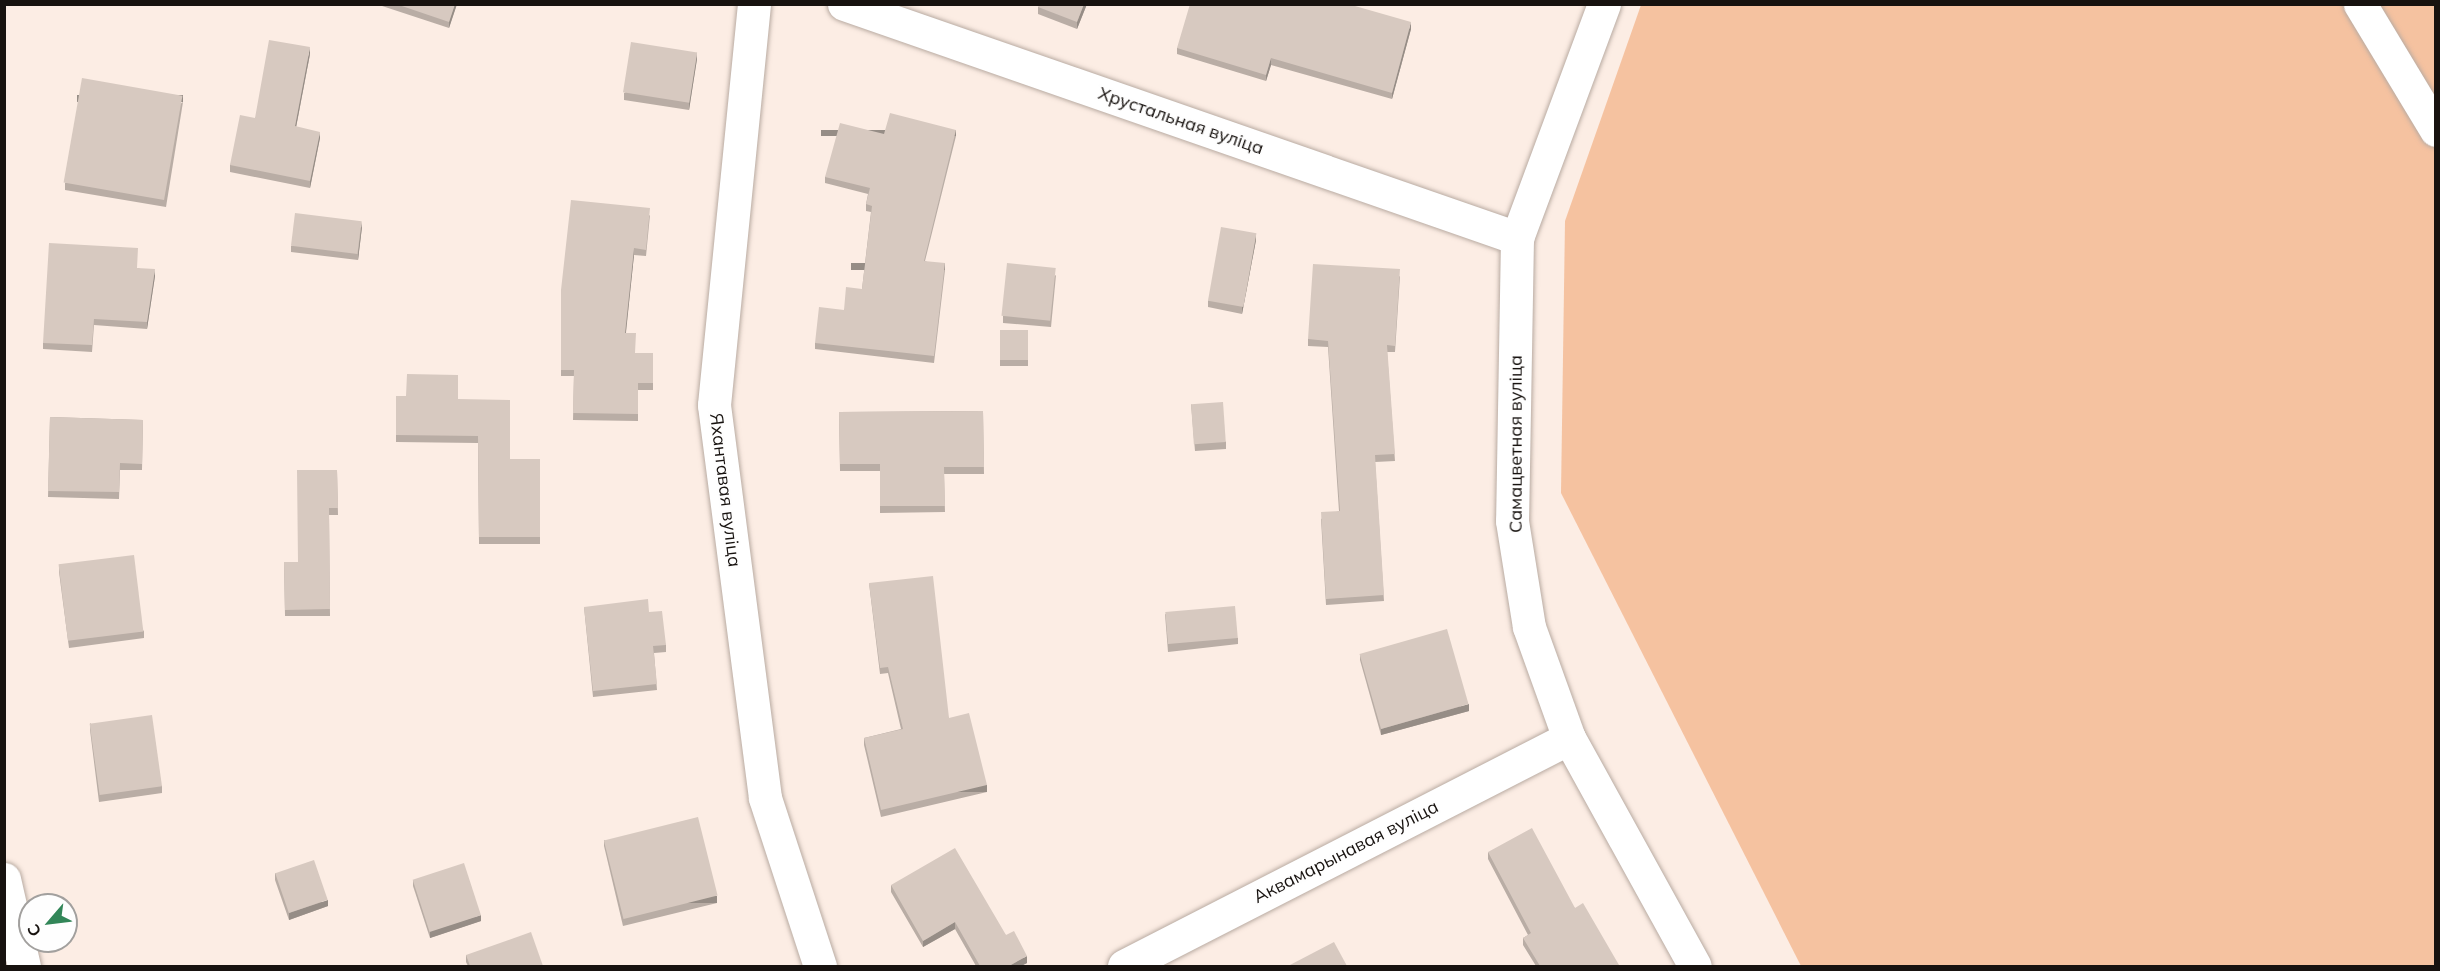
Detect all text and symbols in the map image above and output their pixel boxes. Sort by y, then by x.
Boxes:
street label: Хрустальная вуліца [1095,83,1267,159]
street label: Самацветная вуліца [1505,355,1527,533]
street label: Яхантавая вуліца [705,412,745,568]
street label: Аквамарынавая вуліца [1250,796,1442,908]
north arrow [18,893,78,953]
text: С [22,921,45,940]

